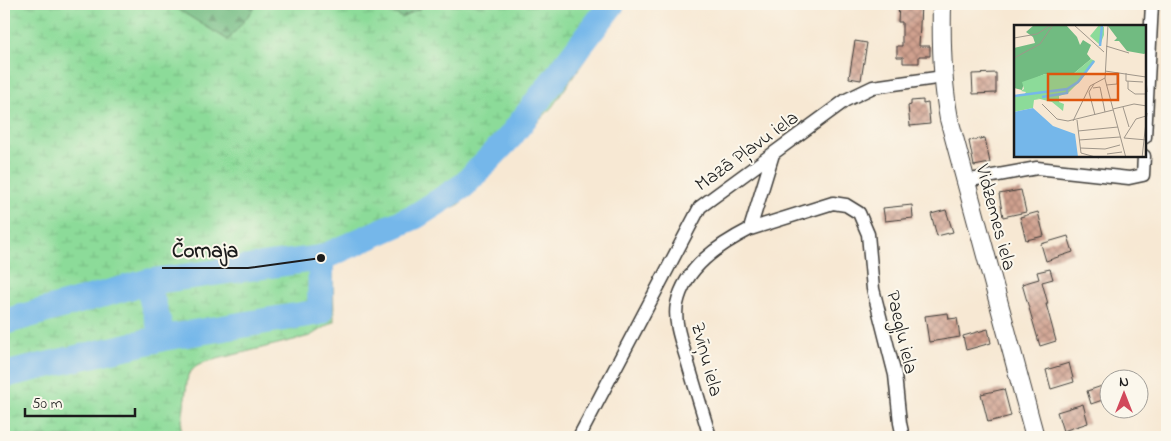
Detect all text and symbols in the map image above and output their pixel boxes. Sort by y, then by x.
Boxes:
inset map [1014,25,1146,158]
street label: Mazā Pļavu iela [690,104,805,200]
street label: Vidzemes iela [966,160,1023,274]
callout: Čornaja [162,232,248,268]
text: Čornaja [172,237,238,267]
street label: Paegļu iela [876,288,924,377]
street label: Zvīņu iela [682,319,729,400]
north arrow [1098,368,1148,418]
text: N [1119,372,1129,393]
scale bar [25,386,135,418]
text: 50 m [32,393,63,415]

